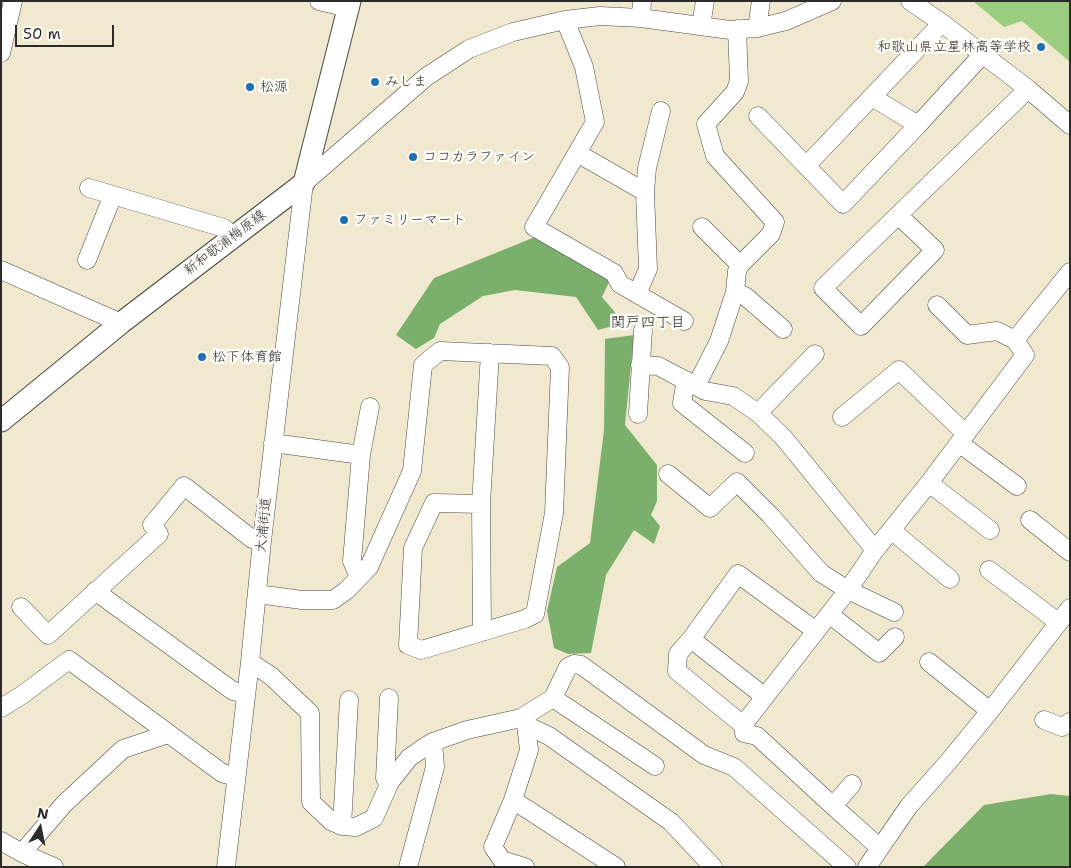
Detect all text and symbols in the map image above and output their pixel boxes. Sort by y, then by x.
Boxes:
scale bar [18,15,116,47]
text: 50 m [23,24,61,44]
place label: 和歌山県立星林高等学校 [877,39,1031,55]
marker: 和歌山県立星林高等学校 [1035,41,1047,53]
place label: みしま [385,74,427,90]
marker: みしま [369,76,381,88]
place label: 松源 [260,79,288,95]
marker: 松源 [244,81,256,93]
place label: ココカラファイン [423,149,535,165]
marker: ココカラファイン [407,151,419,163]
street label: 新和歌浦梅原線 [181,207,269,279]
place label: ファミリーマート [354,212,466,228]
marker: ファミリーマート [338,214,350,226]
district label: 関戸四丁目 [611,314,685,332]
place label: 松下体育館 [212,349,282,365]
marker: 松下体育館 [196,351,208,363]
street label: 大浦街道 [253,496,275,554]
north arrow [15,803,65,853]
text: N [36,803,50,823]

